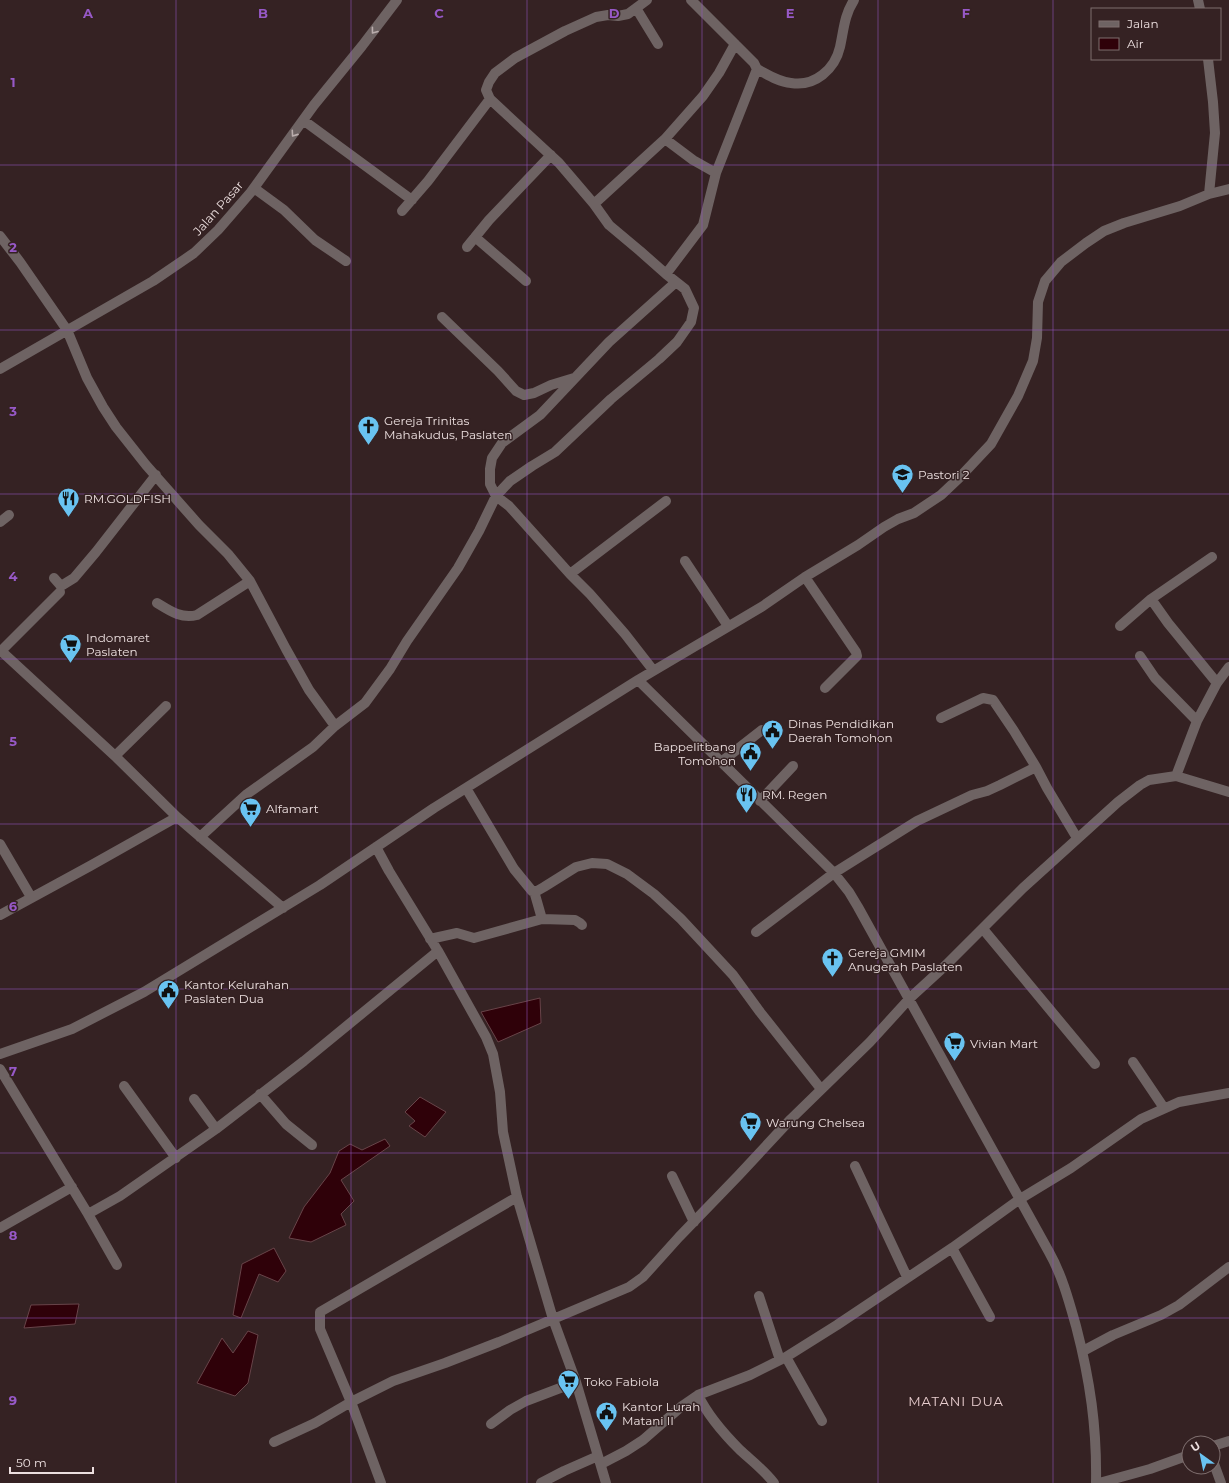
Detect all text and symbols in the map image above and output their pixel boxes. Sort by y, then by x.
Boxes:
text: A [82,5,94,21]
text: B [258,5,268,21]
text: C [434,5,444,21]
text: D [609,5,620,21]
text: E [786,5,795,21]
text: F [962,5,970,21]
legend [1091,8,1221,60]
text: Jalan [1126,16,1159,31]
one-way arrow [371,27,378,34]
text: Air [1127,36,1144,51]
text: 1 [10,74,16,90]
one-way arrow [292,129,299,136]
street label: Jalan Pasar [189,178,246,239]
text: 2 [9,239,17,255]
text: 3 [8,403,17,419]
place label: Gereja Trinitas Mahakudus, Paslaten [384,413,512,442]
church icon: Gereja Trinitas Mahakudus, Paslaten [356,414,382,447]
school or university icon: Pastori 2 [889,461,915,494]
place label: Pastori 2 [918,467,970,482]
restaurant icon: RM.GOLDFISH [56,485,82,518]
place label: RM.GOLDFISH [84,491,171,506]
text: 4 [9,568,18,584]
place label: Indomaret Paslaten [86,630,150,659]
supermarket icon: Indomaret Paslaten [58,631,84,664]
place label: Dinas Pendidikan Daerah Tomohon [788,716,894,745]
public building icon: Dinas Pendidikan Daerah Tomohon [760,717,786,750]
text: 5 [9,733,17,749]
place label: Bappelitbang Tomohon [654,739,736,768]
public building icon: Bappelitbang Tomohon [738,740,764,773]
restaurant icon: RM. Regen [734,781,760,814]
place label: RM. Regen [762,787,827,802]
supermarket icon: Alfamart [237,795,263,828]
place label: Alfamart [266,801,319,816]
text: 6 [9,898,18,914]
place label: Gereja GMIM Anugerah Paslaten [848,945,963,974]
church icon: Gereja GMIM Anugerah Paslaten [820,946,846,979]
place label: Kantor Kelurahan Paslaten Dua [184,977,289,1006]
public building icon: Kantor Kelurahan Paslaten Dua [155,978,181,1011]
supermarket icon: Vivian Mart [941,1030,967,1063]
place label: Vivian Mart [970,1036,1038,1051]
text: 7 [9,1063,17,1079]
supermarket icon: Warung Chelsea [737,1109,763,1142]
place label: Warung Chelsea [766,1115,865,1130]
text: 8 [9,1227,18,1243]
supermarket icon: Toko Fabiola [556,1368,582,1401]
place label: Toko Fabiola [584,1374,659,1389]
text: 9 [9,1392,17,1408]
district label: MATANI DUA [908,1393,1004,1409]
place label: Kantor Lurah Matani II [622,1399,700,1428]
public building icon: Kantor Lurah Matani II [594,1400,620,1433]
north arrow [1181,1435,1221,1475]
text: U [1188,1438,1203,1455]
scale bar [10,1449,93,1475]
text: 50 m [16,1455,47,1470]

